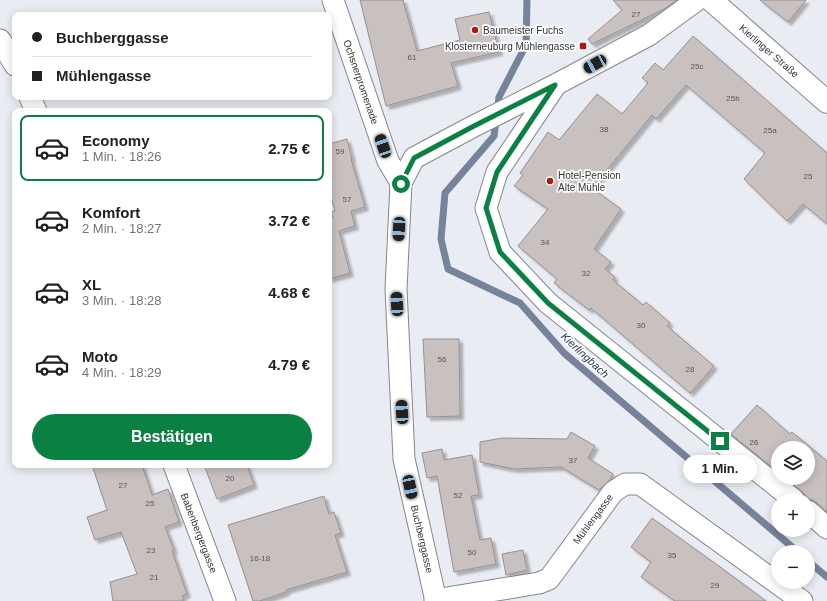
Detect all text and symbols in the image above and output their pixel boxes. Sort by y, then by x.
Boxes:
house number: 27 [632,10,641,19]
street label: Kierlinger Straße [737,22,801,80]
marker: Baumeister Fuchs [470,25,480,35]
place label: Baumeister Fuchs [483,25,564,36]
text: Buchberggasse [56,29,169,46]
street label: Ochsnerpromenade [341,38,381,126]
place label: Klosterneuburg Mühlengasse [445,41,575,52]
marker: Klosterneuburg Mühlengasse [578,41,588,51]
house number: 61 [408,53,417,62]
car [582,53,608,75]
house number: 25c [691,62,703,71]
text: Mühlengasse [56,67,151,84]
house number: 25b [726,94,740,103]
house number: 38 [600,125,609,134]
house number: 25a [763,126,777,135]
icon: car [34,130,70,166]
text: Economy [82,132,150,149]
car [373,133,393,159]
text: 2.75 € [268,140,310,157]
house number: 59 [336,147,345,156]
text: 1 Min. · 18:26 [82,149,162,164]
place label: Hotel-Pension Alte Mühle [558,170,621,193]
house number: 25 [804,172,813,181]
route start [392,175,410,193]
marker: Hotel-Pension Alte Mühle [545,176,555,186]
house number: 57 [343,195,352,204]
icon: car [34,202,70,238]
text: Komfort [82,204,140,221]
text: 3.72 € [268,212,310,229]
car [392,217,406,241]
text: 2 Min. · 18:27 [82,221,162,236]
house number: 34 [541,238,550,247]
house number: 32 [582,269,591,278]
icon: car [34,274,70,310]
text: XL [82,276,101,293]
text: 4.68 € [268,284,310,301]
car [390,292,404,316]
text: 3 Min. · 18:28 [82,293,162,308]
house number: 30 [637,321,646,330]
water label: Kierlingbach [559,330,611,380]
icon: car [34,346,70,382]
text: Moto [82,348,118,365]
house number: 56 [438,355,447,364]
text: 4.79 € [268,356,310,373]
text: 4 Min. · 18:29 [82,365,162,380]
house number: 28 [686,365,695,374]
car [395,400,409,424]
button: Bestätigen [32,414,312,460]
route end [711,432,729,450]
house number: 26 [750,438,759,447]
map controls [771,441,815,589]
button: layers [771,441,815,485]
callout: 1 Min. [683,455,757,483]
house number: 37 [569,456,578,465]
text: 1 Min. [702,461,738,476]
house number: 20 [226,474,235,483]
car [402,474,418,500]
house number: 27 [119,481,128,490]
house number: 52 [454,491,463,500]
street label: Babenbergergasse [179,492,219,575]
street label: Mühlengasse [571,492,616,546]
button: + [771,493,815,537]
house number: 25 [146,499,155,508]
street label: Buchberggasse [409,504,435,575]
button: − [771,545,815,589]
house number: 23 [147,546,156,555]
house number: 50 [468,548,477,557]
house number: 35 [668,551,677,560]
house number: 16-18 [250,554,271,563]
house number: 21 [150,573,159,582]
house number: 29 [711,581,720,590]

